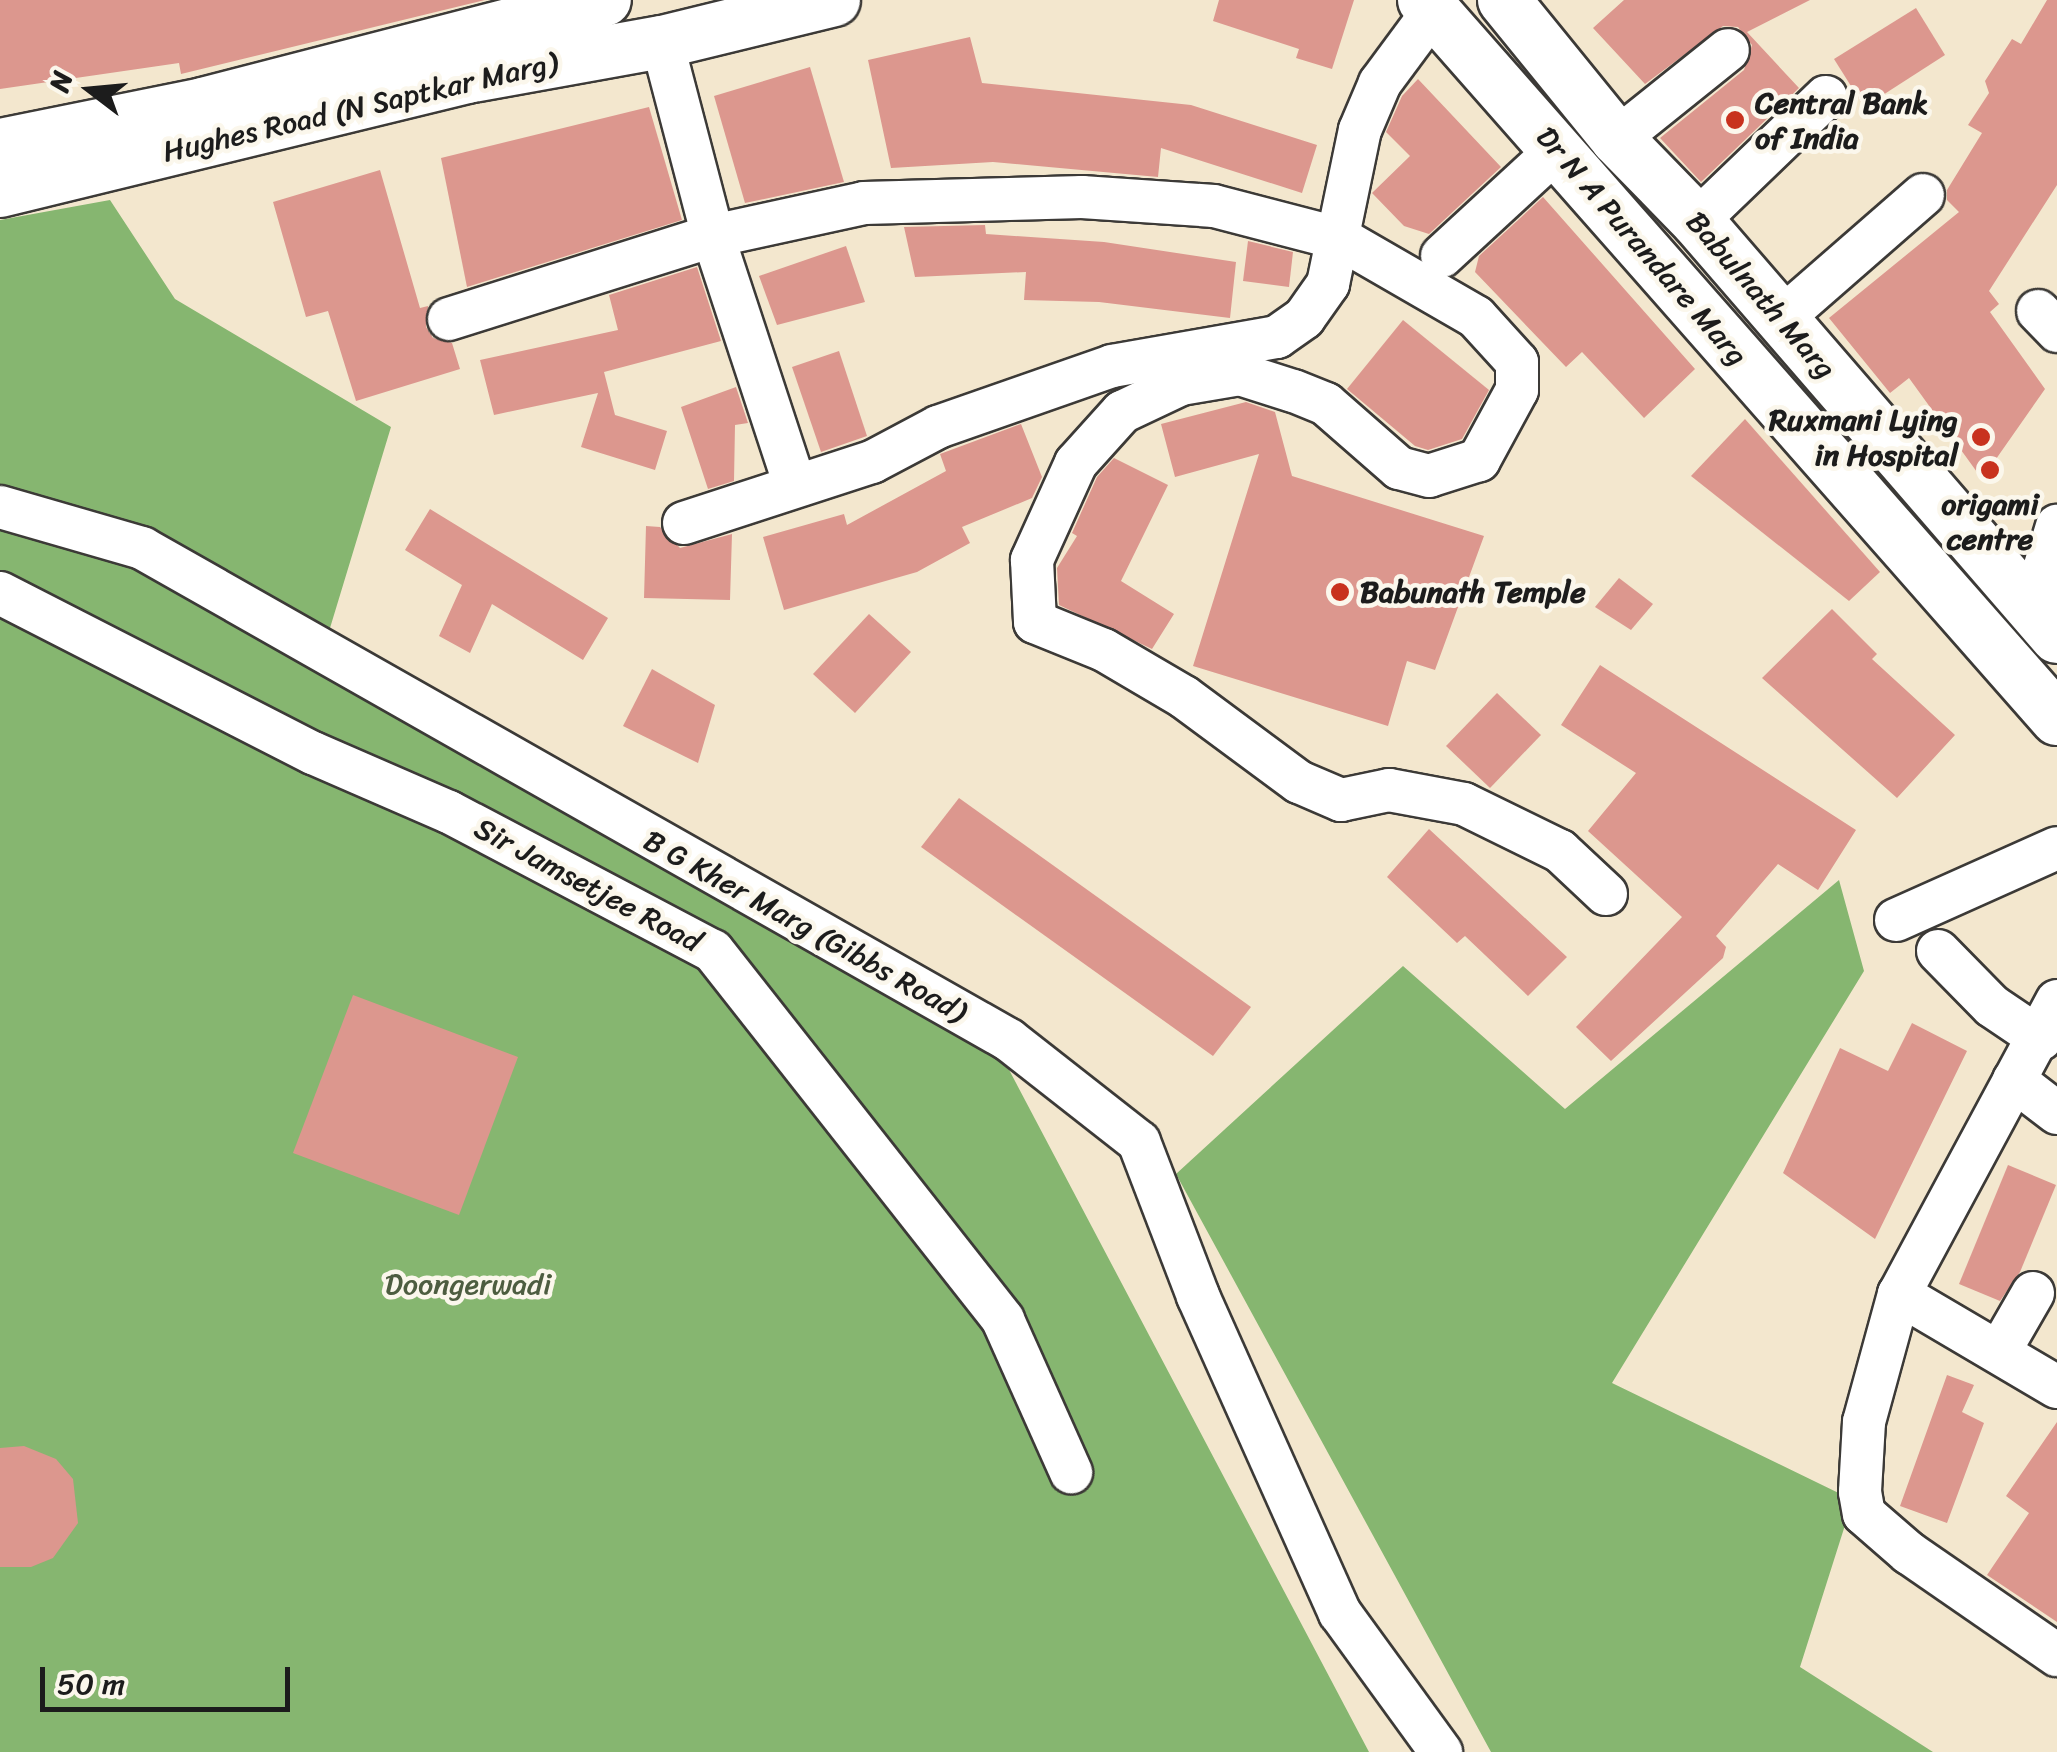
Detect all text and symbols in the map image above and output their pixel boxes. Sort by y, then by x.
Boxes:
north arrow [40,40,140,140]
street label: Hughes Road (N Saptkar Marg) [158,44,562,170]
text: N [34,66,87,98]
place label: Central Bank of India [1755,85,1928,156]
marker: Central Bank of India [1724,109,1746,131]
street label: Dr N A Purandare Marg [1528,119,1756,373]
street label: Babulnath Marg [1679,204,1843,386]
place label: Ruxmani Lying in Hospital [1769,402,1958,472]
marker: Ruxmani Lying in Hospital [1968,424,1994,450]
marker: origami centre [1979,459,2001,481]
place label: origami centre [1941,486,2039,556]
place label: Babunath Temple [1360,574,1586,610]
marker: Babunath Temple [1329,581,1351,603]
street label: Sir Jamsetjee Road [468,810,708,960]
street label: B G Kher Marg (Gibbs Road) [638,822,972,1030]
park label: Doongerwadi [385,1266,551,1302]
scale bar [45,1647,295,1709]
text: 50 m [57,1657,125,1711]

